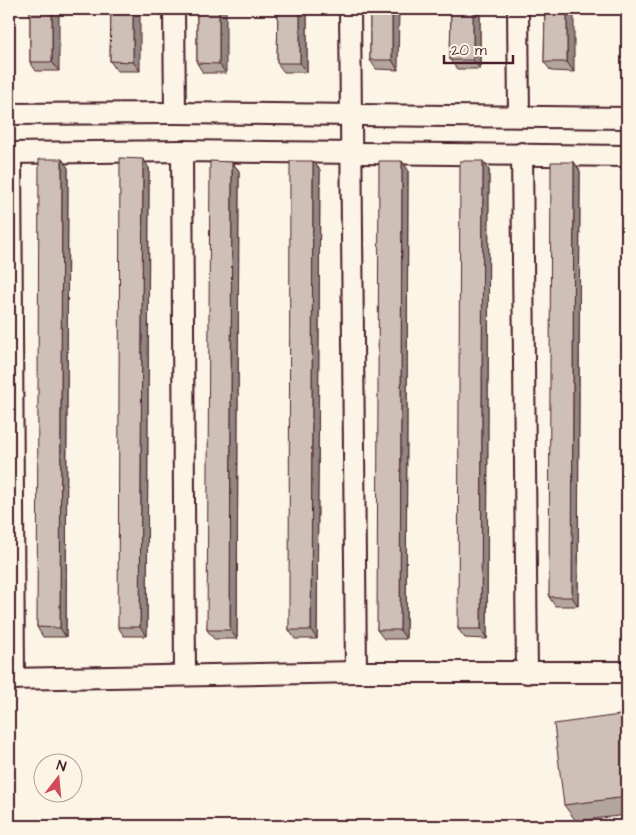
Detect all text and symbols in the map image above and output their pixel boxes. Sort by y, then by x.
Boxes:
scale bar [444,32,512,64]
text: 20 m [451,40,487,61]
north arrow [32,752,82,802]
text: N [54,756,68,777]

